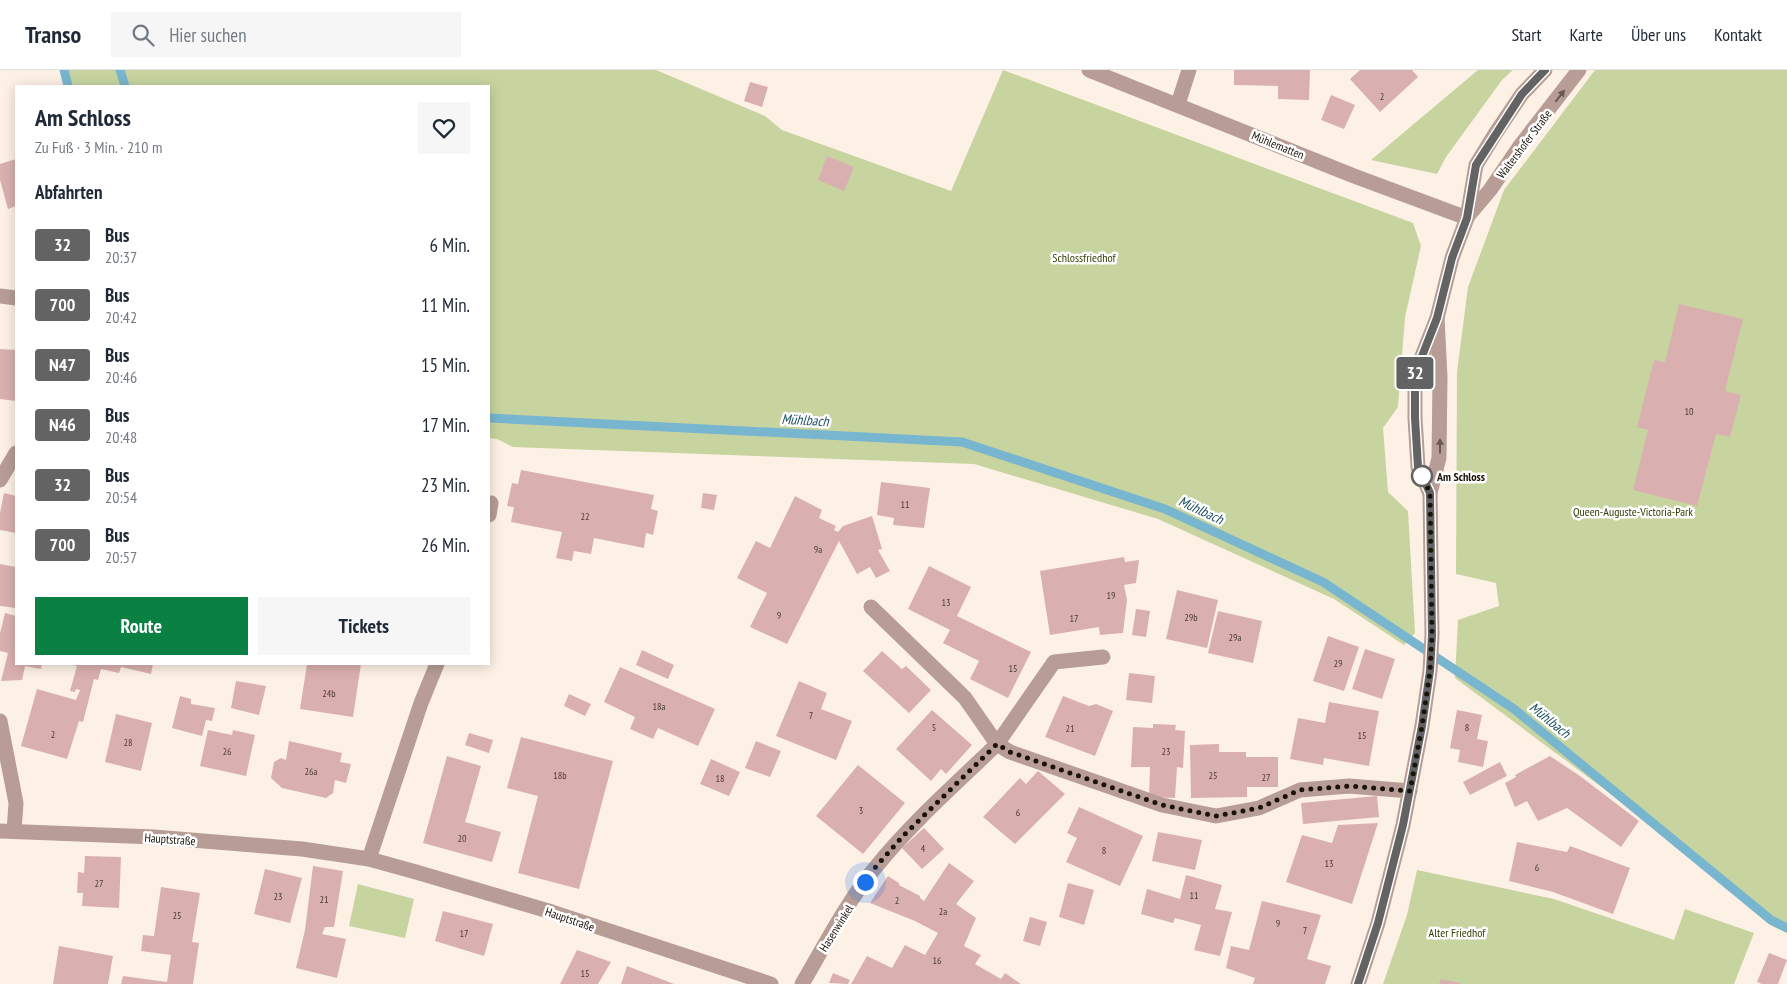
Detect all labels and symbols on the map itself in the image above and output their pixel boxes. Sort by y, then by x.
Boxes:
house number: 2 [1380,90,1384,103]
one-way arrow [1555,90,1566,103]
street label: Waltershofer Straße [1493,107,1555,181]
street label: Mühlematten [1250,128,1306,162]
park label: Schlossfriedhof [1052,250,1117,265]
line badge: 32 [1392,357,1438,389]
house number: 10 [1685,405,1694,418]
water label: Mühlbach [781,410,830,430]
one-way arrow [1436,438,1444,454]
marker: Am Schloss [1411,465,1433,487]
place label: Am Schloss [1436,469,1485,484]
water label: Mühlbach [1176,492,1227,528]
house number: 11 [901,498,910,511]
park label: Queen-Auguste-Victoria-Park [1573,504,1693,519]
house number: 22 [581,510,590,523]
house number: 9a [814,543,822,556]
house number: 19 [1107,589,1116,602]
house number: 13 [942,596,951,609]
house number: 9 [777,609,781,622]
house number: 29b [1184,611,1198,624]
house number: 17 [1070,612,1079,625]
house number: 29a [1229,631,1242,644]
house number: 29 [1334,657,1343,670]
house number: 15 [1009,662,1018,675]
house number: 24b [322,687,336,700]
water label: Mühlbach [1526,698,1575,742]
house number: 18a [653,700,666,713]
house number: 7 [809,709,813,722]
house number: 5 [932,721,936,734]
house number: 8 [1465,721,1469,734]
house number: 21 [1066,722,1075,735]
house number: 2 [51,728,55,741]
house number: 15 [1358,729,1367,742]
house number: 28 [124,736,133,749]
house number: 26 [223,745,232,758]
house number: 23 [1162,745,1171,758]
house number: 26a [305,765,318,778]
house number: 18b [553,769,567,782]
house number: 25 [1209,769,1218,782]
house number: 27 [1262,771,1271,784]
house number: 18 [716,772,725,785]
house number: 3 [859,804,863,817]
house number: 6 [1016,806,1021,819]
street label: Hauptstraße [144,830,196,848]
house number: 20 [458,832,467,845]
house number: 4 [921,842,926,855]
house number: 8 [1102,844,1106,857]
house number: 13 [1325,857,1334,870]
house number: 6 [1535,861,1540,874]
your location [853,870,878,895]
house number: 27 [95,877,104,890]
house number: 11 [1190,889,1199,902]
house number: 23 [274,890,283,903]
house number: 21 [320,893,329,906]
house number: 2 [895,894,899,907]
street label: Hasenwinkel [816,901,856,954]
street label: Hauptstraße [543,904,597,934]
house number: 2a [939,905,947,918]
house number: 25 [173,909,182,922]
house number: 9 [1276,917,1280,930]
house number: 7 [1303,924,1307,937]
park label: Alter Friedhof [1429,925,1486,940]
house number: 17 [460,927,469,940]
house number: 16 [933,954,942,967]
house number: 15 [581,967,590,980]

